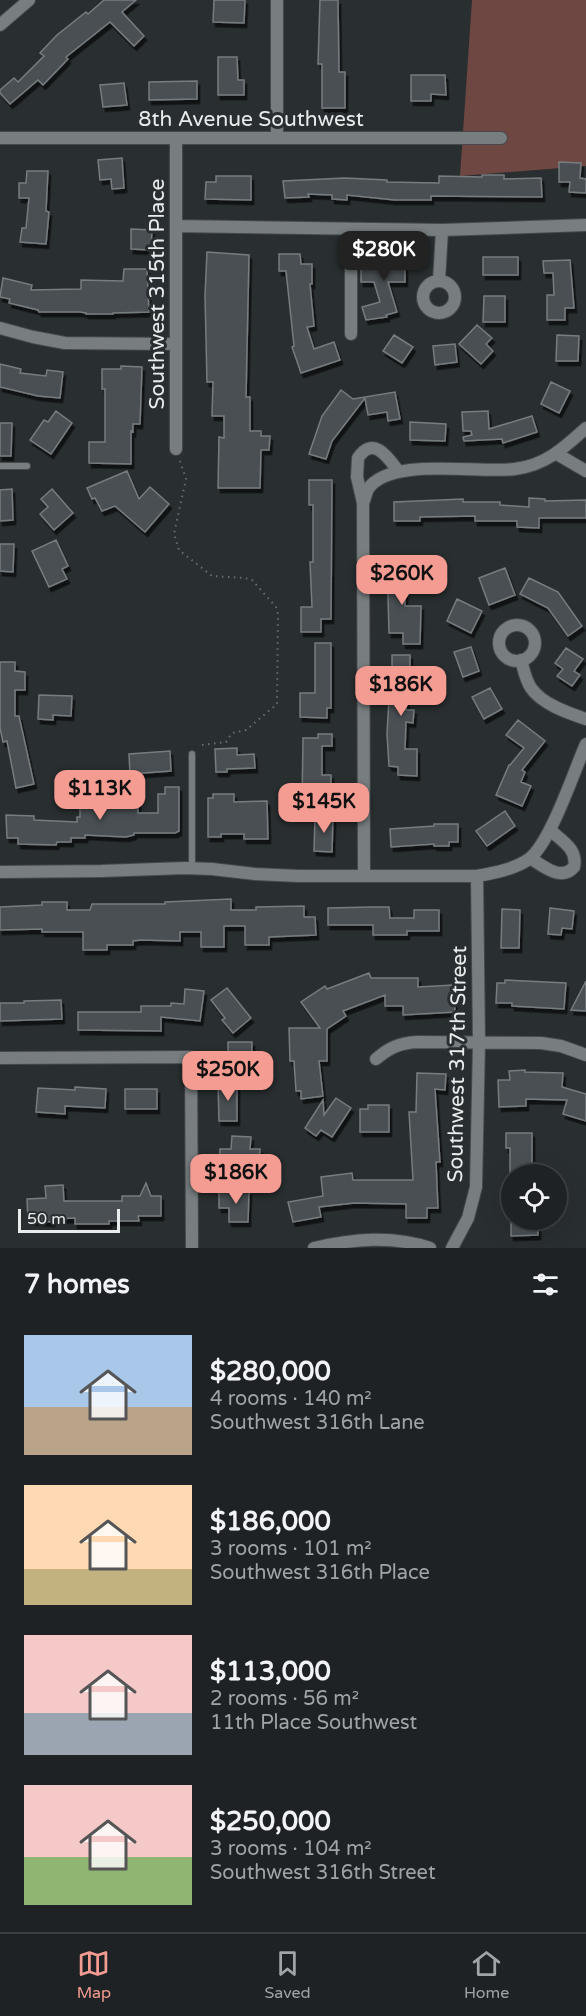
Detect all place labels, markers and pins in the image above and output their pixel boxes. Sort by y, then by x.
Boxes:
pin: $280K [342,231,426,282]
pin: $260K [360,555,444,606]
pin: $186K [359,666,443,717]
pin: $113K [58,770,142,821]
pin: $145K [282,783,366,834]
pin: $250K [186,1051,270,1102]
pin: $186K [194,1154,278,1205]

